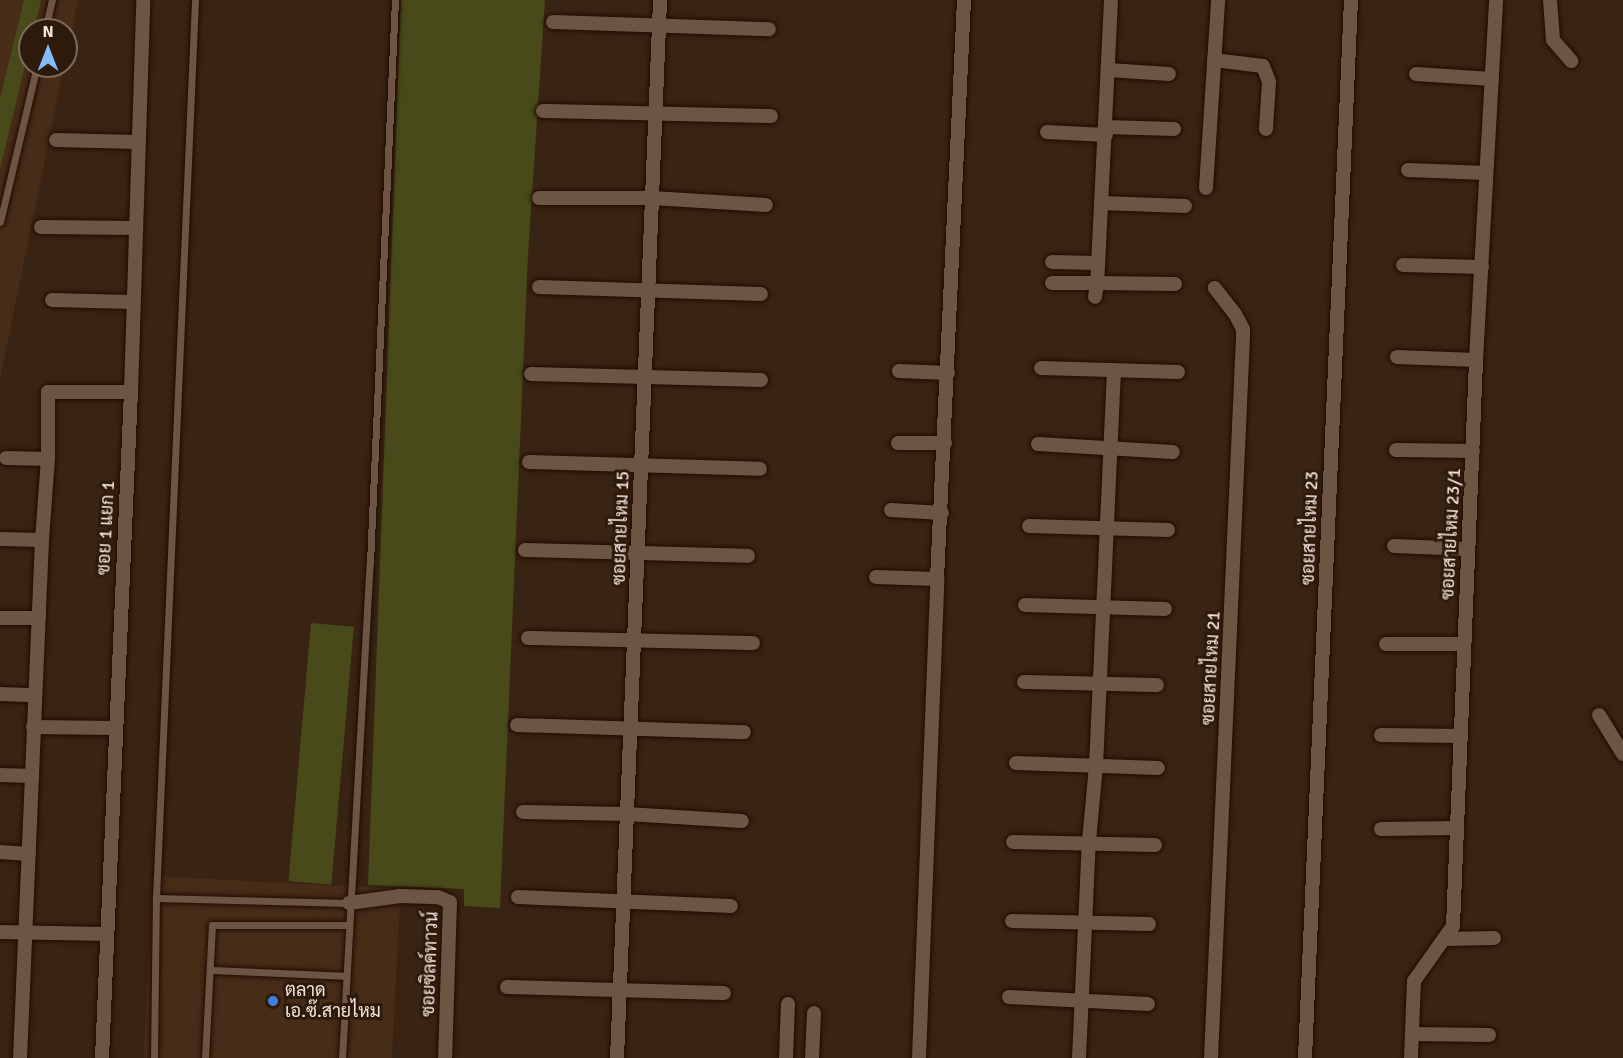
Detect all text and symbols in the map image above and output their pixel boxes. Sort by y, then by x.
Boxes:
north arrow [18,18,78,78]
text: N [42,22,54,42]
street label: ซอยสายไหม 23/1 [1437,468,1465,600]
street label: ซอยสายไหม 15 [608,470,634,586]
street label: ซอยสายไหม 23 [1297,470,1323,586]
street label: ซอย 1 แยก 1 [93,480,119,576]
street label: ซอยสายไหม 21 [1197,610,1225,726]
street label: ซอยซิลค์ทาวน์ [417,911,443,1017]
place label: ตลาด เอ.ซ๊.สายไหม [285,980,381,1022]
marker: ตลาด เอ.ซ๊.สายไหม [266,994,280,1008]

